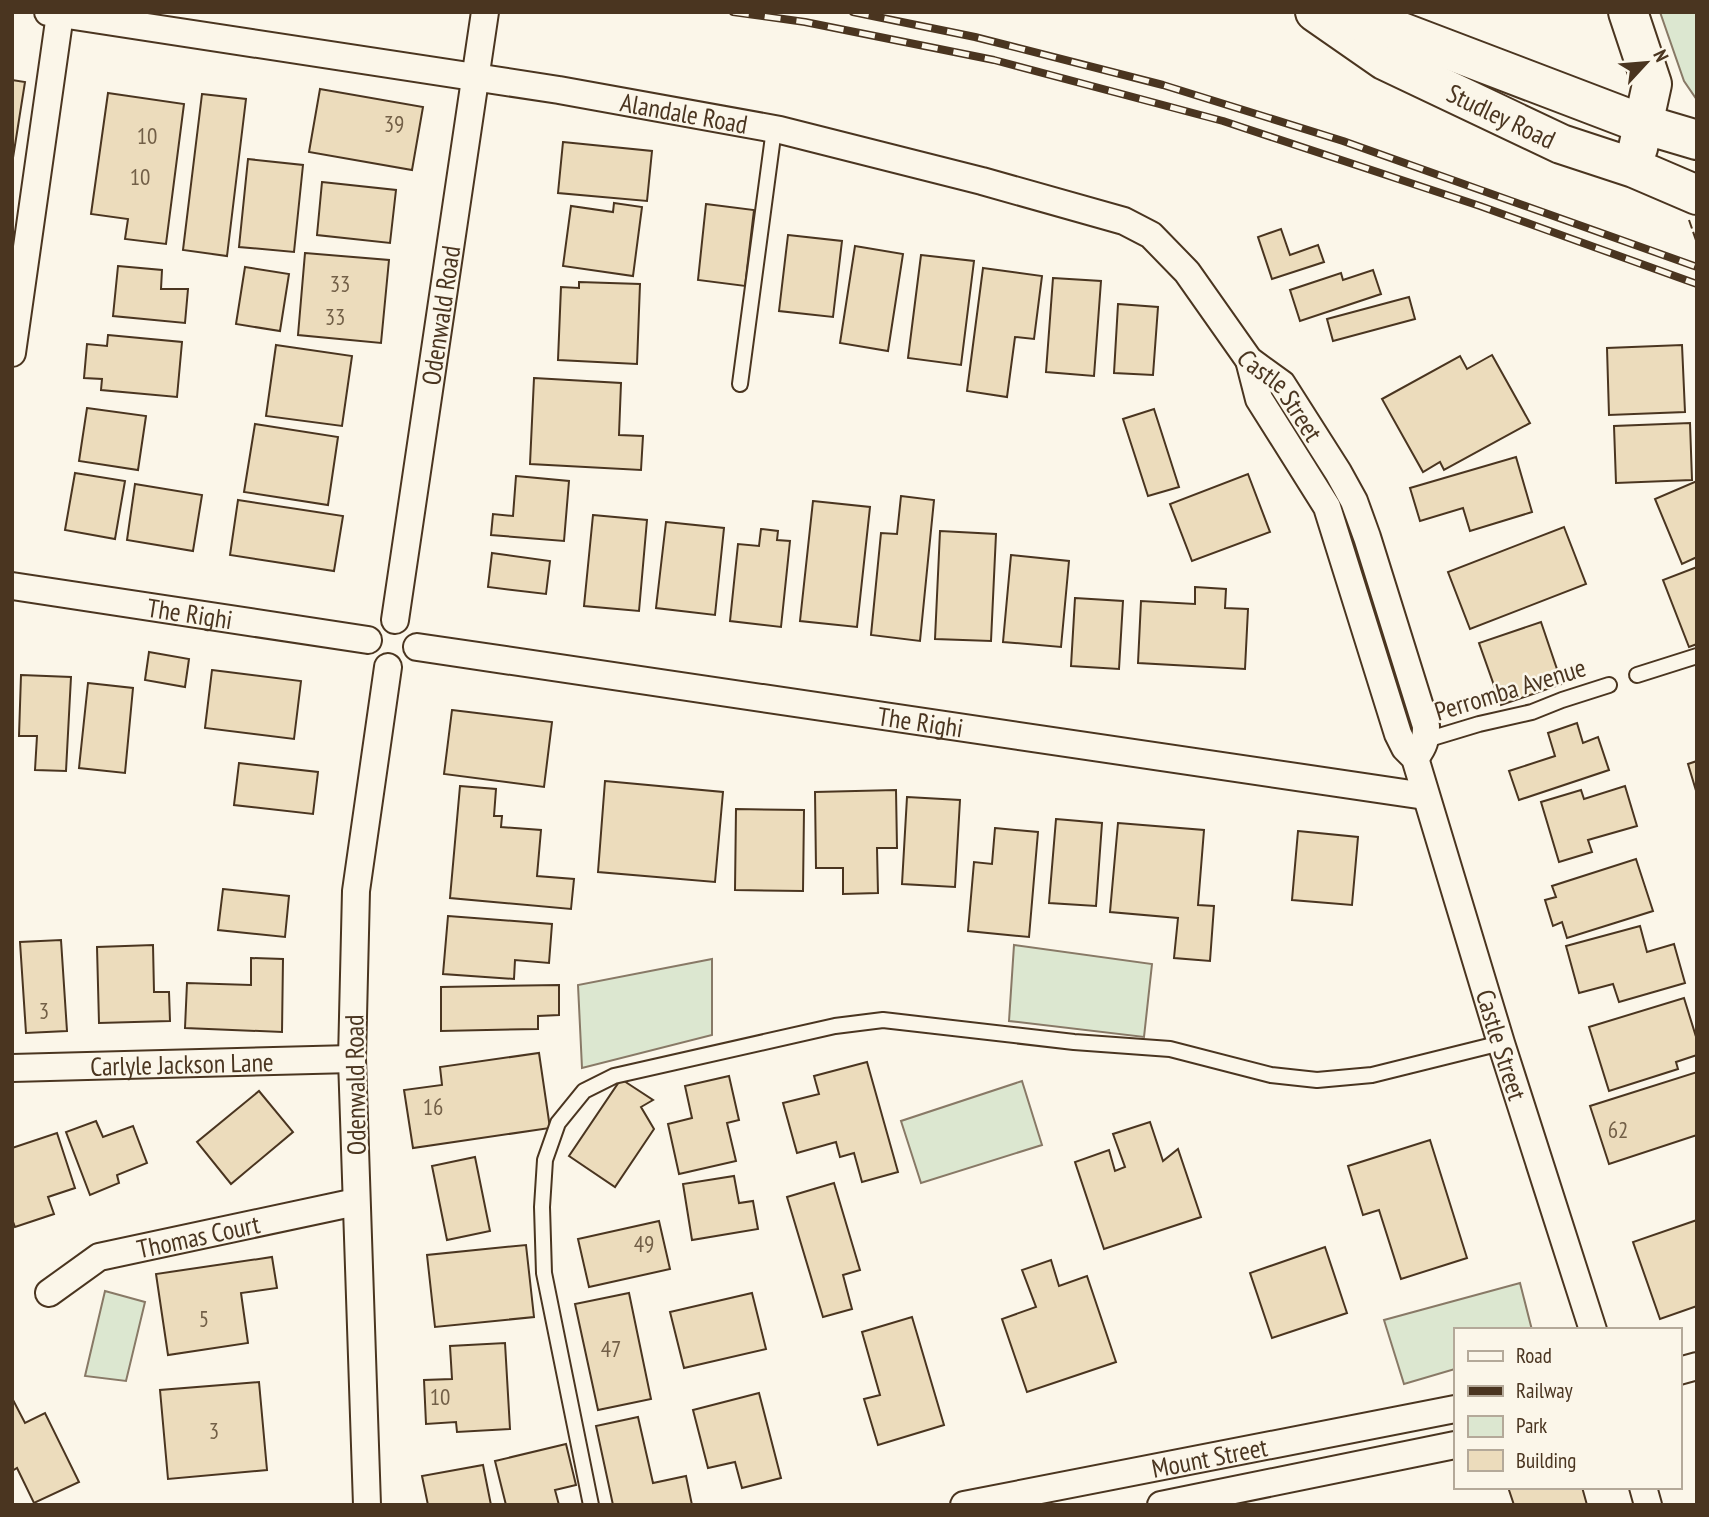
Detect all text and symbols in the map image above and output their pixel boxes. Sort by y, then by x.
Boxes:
north arrow [1611,28,1681,98]
text: N [1648,46,1674,65]
street label: Studley Road [1442,76,1561,156]
street label: Alandale Road [618,85,750,140]
house number: 39 [384,109,404,138]
house number: 10 [137,121,157,150]
house number: 10 [130,162,150,191]
street label: Odenwald Road [413,243,467,387]
house number: 33 [330,269,350,298]
house number: 33 [325,302,345,331]
street label: Castle Street [1230,343,1330,447]
street label: The Righi [145,590,235,636]
street label: Perromba Avenue [1430,650,1590,728]
street label: The Righi [876,699,965,744]
street label: Castle Street [1469,985,1535,1104]
house number: 3 [39,996,49,1025]
street label: Odenwald Road [337,1014,373,1156]
street label: Carlyle Jackson Lane [90,1045,274,1082]
house number: 16 [423,1092,443,1121]
house number: 62 [1608,1115,1628,1144]
street label: Thomas Court [134,1207,263,1265]
house number: 49 [634,1229,654,1258]
house number: 5 [199,1304,209,1333]
legend [1454,1328,1681,1489]
house number: 47 [601,1334,621,1363]
text: Road [1516,1342,1552,1369]
text: Railway [1516,1377,1573,1404]
house number: 10 [430,1382,450,1411]
text: Park [1516,1412,1547,1439]
house number: 3 [209,1416,219,1445]
street label: Mount Street [1149,1430,1270,1484]
text: Building [1516,1447,1576,1474]

